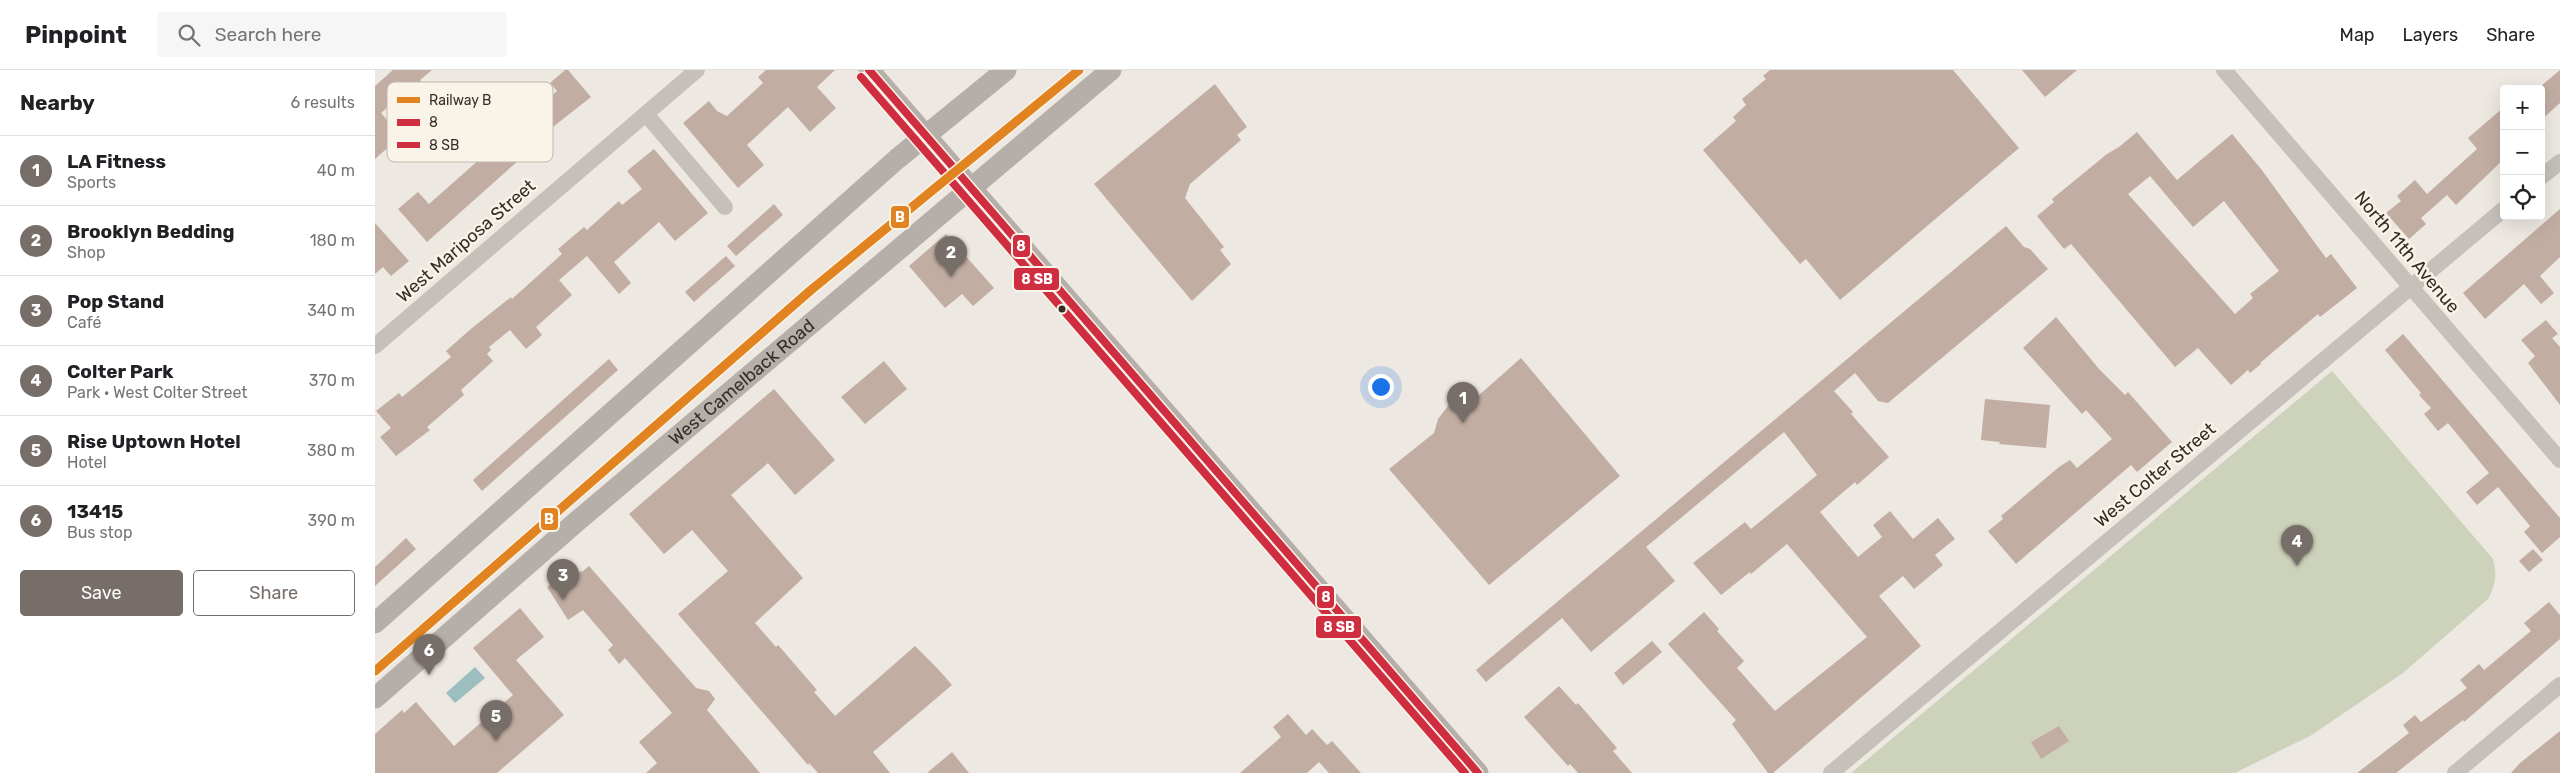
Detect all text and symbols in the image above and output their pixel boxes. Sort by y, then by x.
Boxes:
search box [157,12,507,57]
text: Pinpoint [25,21,127,49]
icon: search [175,21,203,49]
text: Search here [215,23,321,46]
text: Map [2340,24,2375,46]
text: Layers [2403,24,2458,46]
text: Share [2486,24,2535,46]
legend [387,82,553,162]
map controls [2500,85,2545,220]
button: + [2500,85,2545,130]
text: Nearby [20,90,95,115]
text: Railway B [429,92,491,109]
text: 6 results [290,93,355,112]
text: 8 [429,114,438,131]
button: − [2500,130,2545,175]
text: 8 SB [429,137,459,154]
text: LA Fitness [67,150,166,173]
text: 1 [32,161,40,180]
text: 40 m [317,161,355,180]
text: Sports [67,173,116,192]
street label: West Mariposa Street [392,175,540,307]
button: locate [2500,175,2545,220]
street label: North 11th Avenue [2350,187,2464,317]
line badge: B [890,205,910,229]
text: B [895,209,905,226]
text: Brooklyn Bedding [67,220,235,243]
text: 2 [31,231,41,250]
text: 180 m [310,231,355,250]
line badge: 8 [1012,234,1031,258]
pin: 2 [935,236,967,277]
text: 8 [1016,238,1026,255]
text: Shop [67,243,105,262]
line badge: 8 SB [1013,267,1060,291]
text: 8 SB [1021,271,1053,288]
text: Pop Stand [67,290,164,313]
text: 3 [31,301,41,320]
text: 340 m [307,301,355,320]
unlabelled marker [1057,304,1067,314]
text: Café [67,313,101,332]
street label: West Camelback Road [664,314,819,450]
text: Colter Park [67,360,173,383]
text: 4 [31,371,41,390]
text: 370 m [309,371,355,390]
your location [1368,374,1394,400]
pin: 1 [1447,382,1479,423]
text: Park · West Colter Street [67,383,248,402]
street label: West Colter Street [2090,418,2220,532]
text: Rise Uptown Hotel [67,430,241,453]
text: 5 [31,441,41,460]
text: 380 m [307,441,355,460]
text: Hotel [67,453,107,472]
text: 13415 [67,500,123,523]
line badge: B [540,507,559,531]
text: 6 [31,511,41,530]
text: 390 m [308,511,355,530]
text: B [544,511,554,528]
text: Bus stop [67,523,133,542]
pin: 4 [2281,525,2313,566]
pin: 3 [547,559,579,600]
button: Save [20,570,183,616]
button: Share [193,570,355,616]
line badge: 8 [1316,585,1335,609]
text: 8 [1321,589,1331,606]
line badge: 8 SB [1315,615,1362,639]
text: 8 SB [1323,619,1355,636]
pin: 6 [413,634,445,675]
pin: 5 [480,700,512,741]

